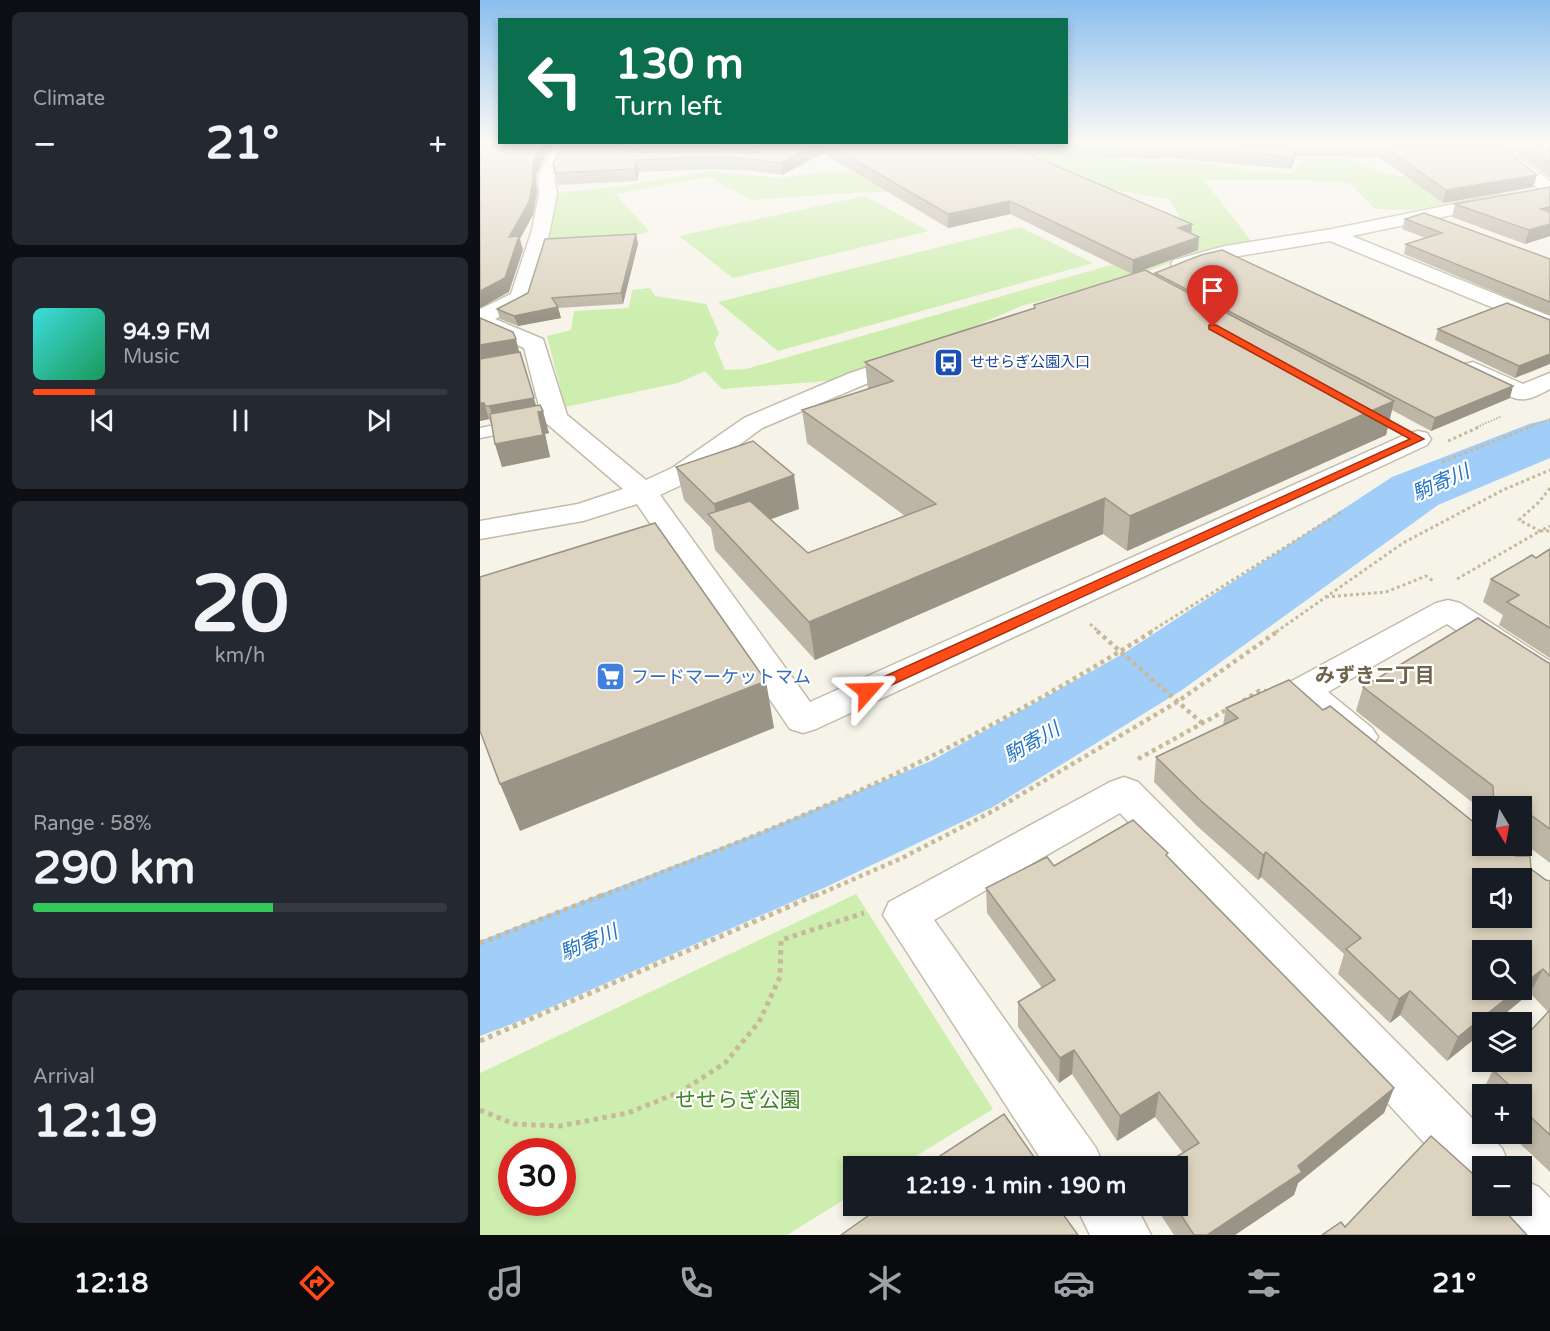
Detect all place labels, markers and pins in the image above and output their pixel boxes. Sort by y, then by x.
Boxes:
pin [1187,265,1238,327]
bus stop icon: せせらぎ公園入口 [933,346,965,378]
place label: せせらぎ公園入口 [970,353,1090,371]
supermarket icon: フードマーケットマム [594,661,626,693]
place label: フードマーケットマム [631,666,811,688]

